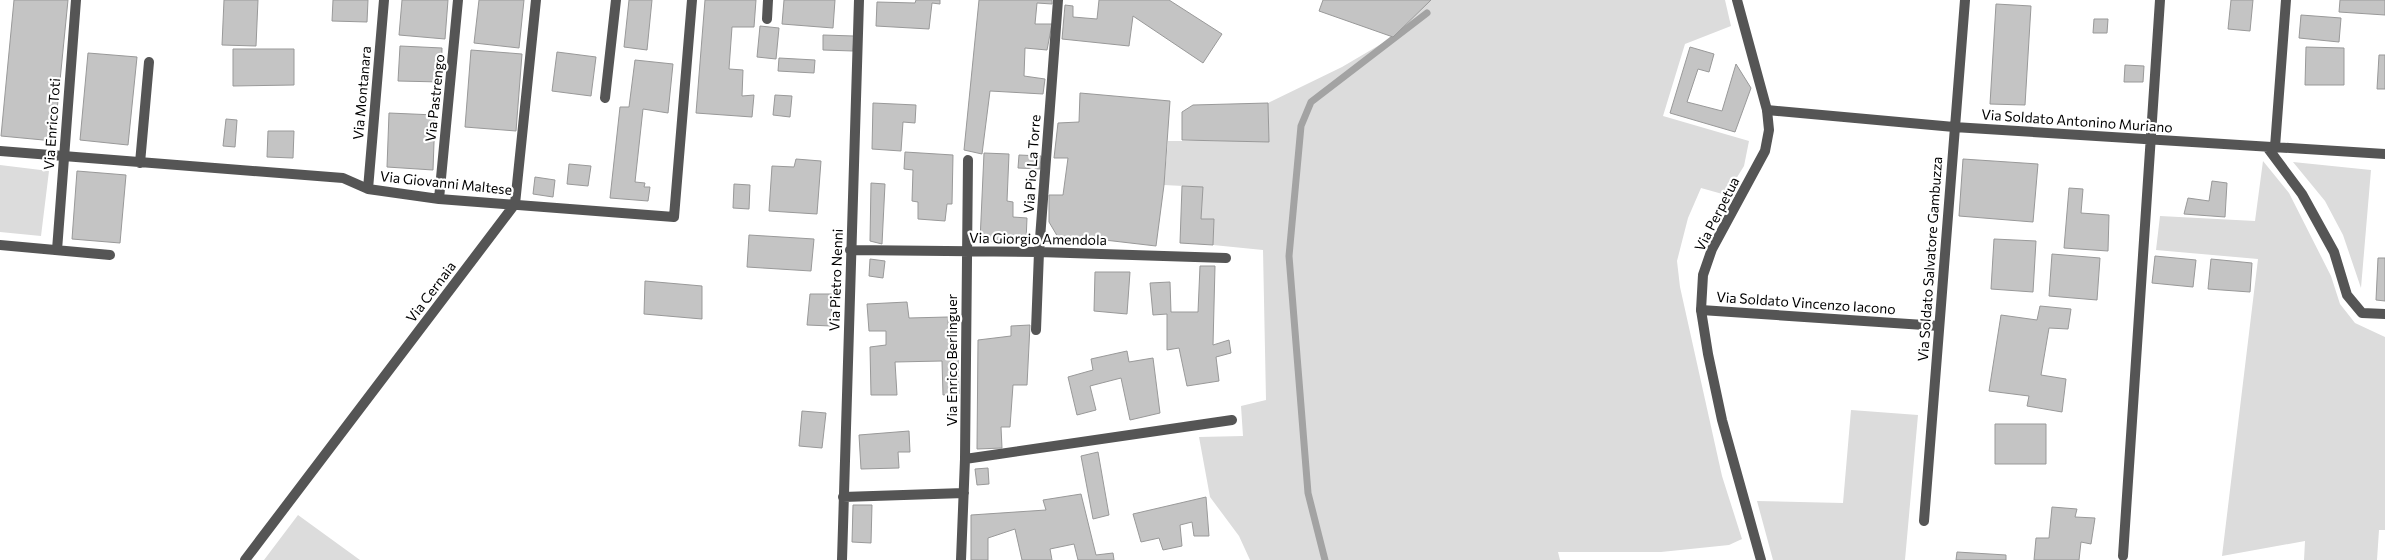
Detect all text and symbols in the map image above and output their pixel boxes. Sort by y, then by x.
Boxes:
street label: Via Montanara [349,45,374,141]
street label: Via Pastrengo [421,53,448,143]
street label: Via Enrico Toti [40,77,63,171]
street label: Via Soldato Antonino Muriano [1981,105,2173,136]
street label: Via Pio La Torre [1020,114,1043,214]
street label: Via Soldato Salvatore Gambuzza [1914,156,1945,362]
street label: Via Giovanni Maltese [379,167,513,198]
street label: Via Perpetua [1691,174,1743,254]
street label: Via Pietro Nenni [825,228,846,332]
street label: Via Giorgio Amendola [969,229,1107,248]
street label: Via Cernaia [402,258,459,326]
street label: Via Soldato Vincenzo Iacono [1716,288,1896,317]
street label: Via Enrico Berlinguer [943,293,960,426]

